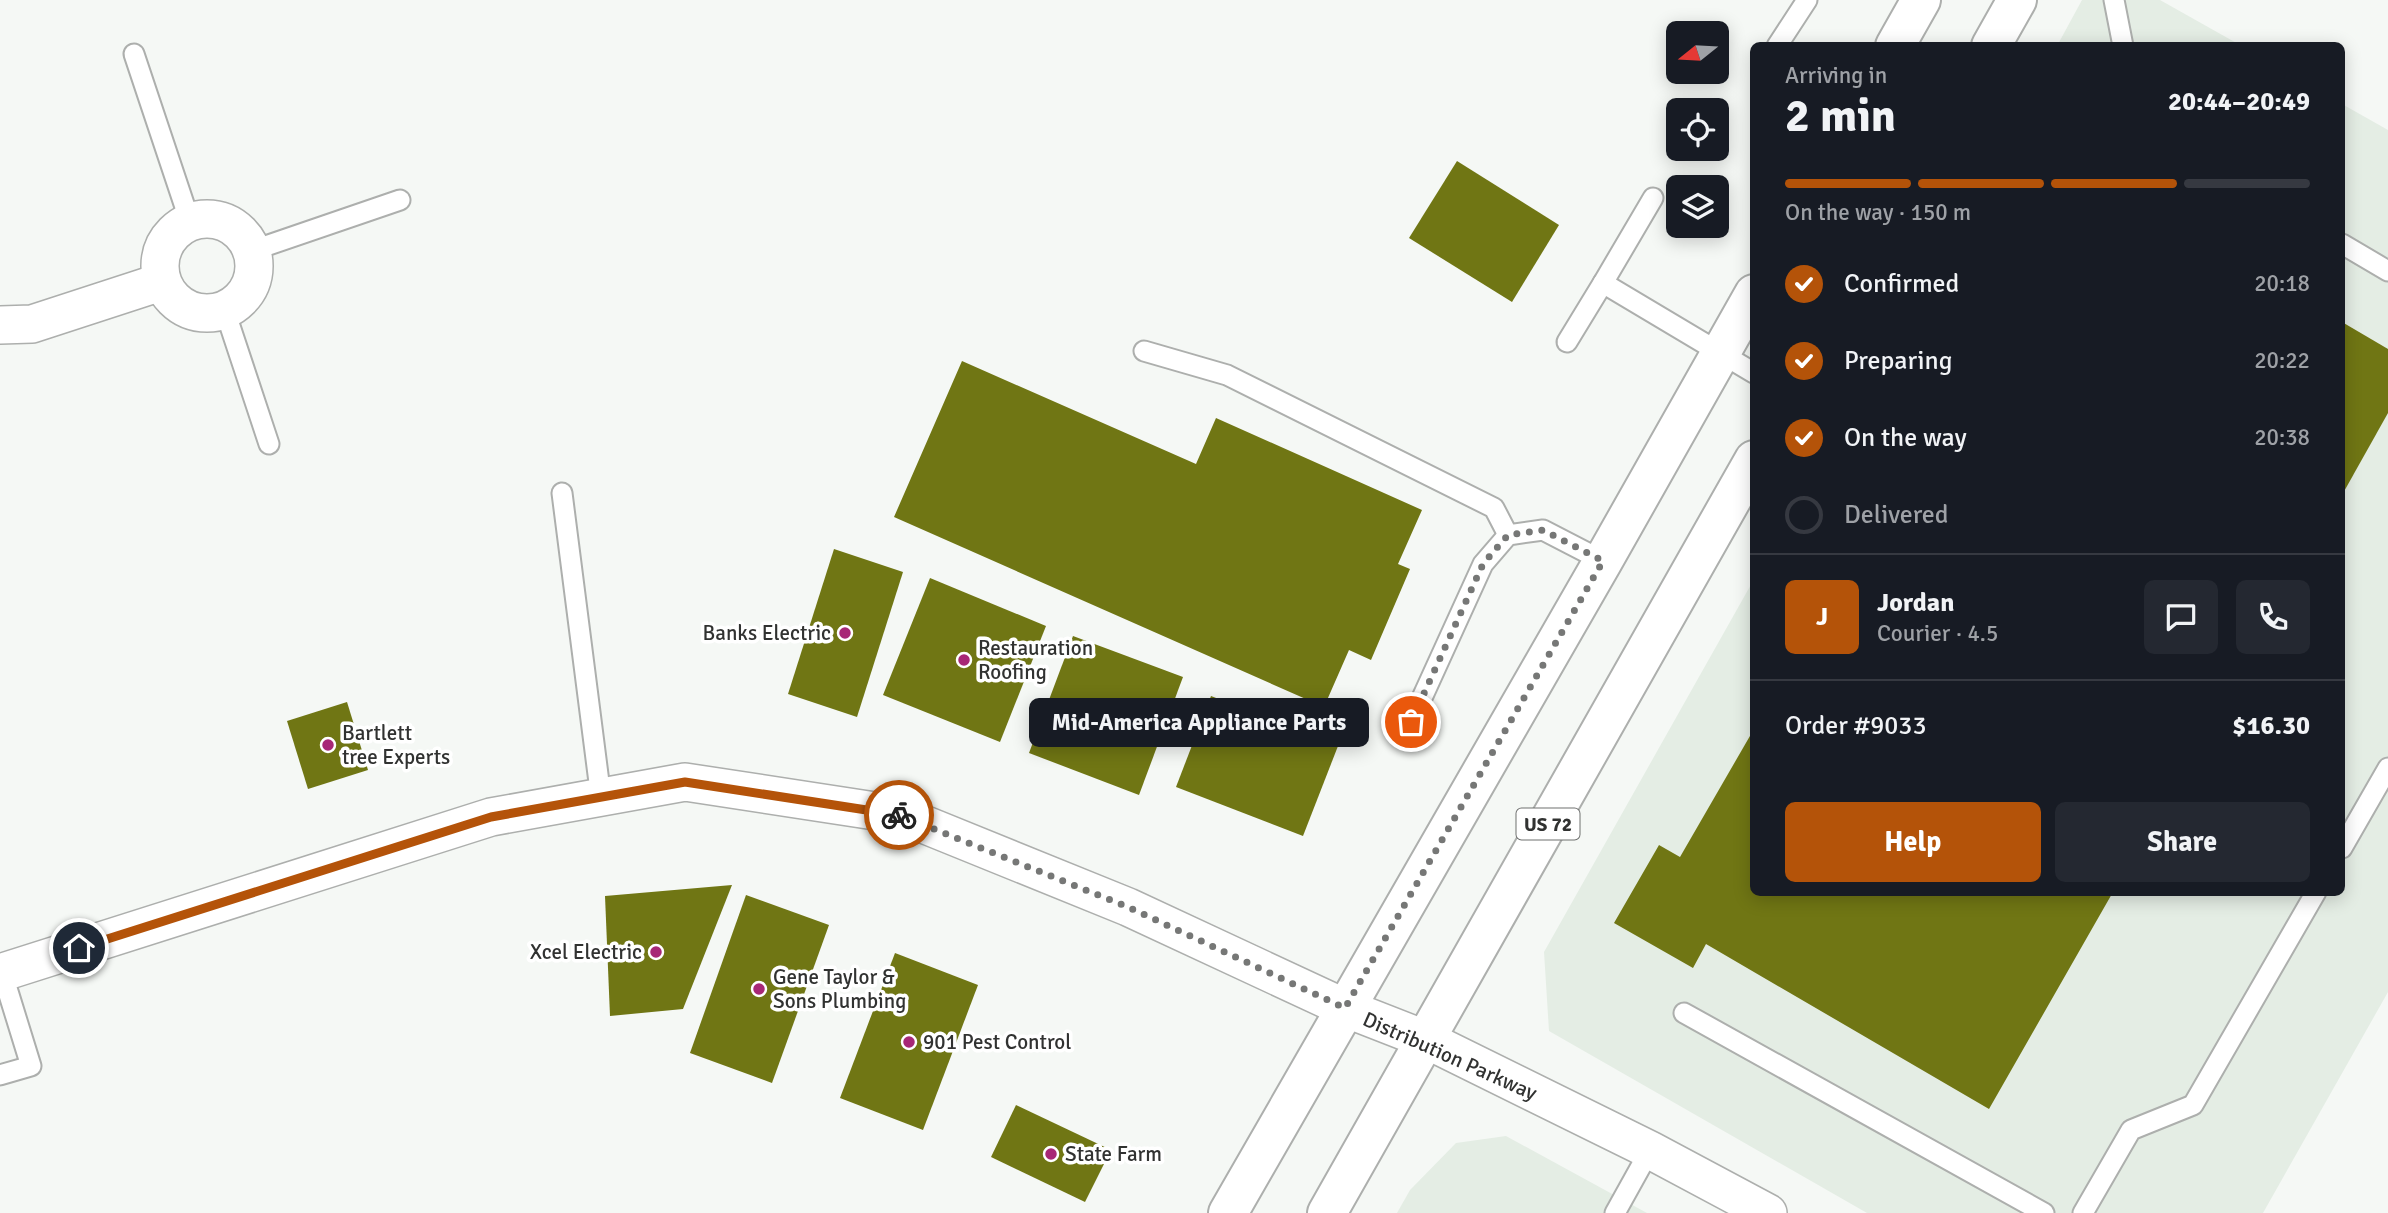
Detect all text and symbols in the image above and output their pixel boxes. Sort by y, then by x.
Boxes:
north arrow [1666,21,1729,84]
map controls [1666,21,1729,238]
text: Arriving in [1785,61,1887,90]
text: 20:44–20:49 [2168,86,2310,118]
text: 2 min [1785,88,1896,144]
button: locate [1666,98,1729,161]
button: layers [1666,175,1729,238]
text: On the way · 150 m [1785,198,1971,227]
icon: check [1785,265,1823,303]
text: Confirmed [1844,268,1959,300]
text: 20:18 [2254,269,2310,298]
icon: check [1785,342,1823,380]
text: Preparing [1844,345,1952,377]
text: 20:22 [2254,346,2310,375]
icon: check [1785,419,1823,457]
text: On the way [1844,422,1967,454]
text: 20:38 [2254,423,2310,452]
text: Delivered [1844,499,1949,531]
button: chat [2144,580,2218,654]
button: phone [2236,580,2310,654]
text: Jordan [1877,587,1954,619]
text: J [1816,601,1828,633]
text: Courier · 4.5 [1877,619,1998,648]
place label: Banks Electric [703,620,831,646]
marker: Banks Electric [837,625,853,641]
place label: Restauration Roofing [978,635,1093,685]
marker: Restauration Roofing [956,652,972,668]
pin [1381,692,1441,752]
callout: Mid-America Appliance Parts [1030,698,1369,746]
icon: bag [1392,703,1430,741]
text: Mid-America Appliance Parts [1052,708,1346,737]
text: Order #9033 [1785,710,1926,742]
text: $16.30 [2232,710,2310,742]
place label: Bartlett tree Experts [342,720,450,770]
marker: Bartlett tree Experts [320,737,336,753]
courier [864,780,934,850]
icon: bike [880,796,918,834]
button: Help [1785,802,2041,882]
button: Share [2055,802,2310,882]
road number: US 72 [1516,808,1580,839]
pin [49,918,109,978]
icon: home [60,929,98,967]
place label: Xcel Electric [530,939,642,965]
marker: Xcel Electric [648,944,664,960]
place label: Gene Taylor & Sons Plumbing [773,964,906,1014]
marker: Gene Taylor & Sons Plumbing [751,981,767,997]
street label: Distribution Parkway [1359,1006,1541,1106]
place label: 901 Pest Control [923,1029,1071,1055]
marker: 901 Pest Control [901,1034,917,1050]
place label: State Farm [1065,1141,1162,1167]
marker: State Farm [1043,1146,1059,1162]

